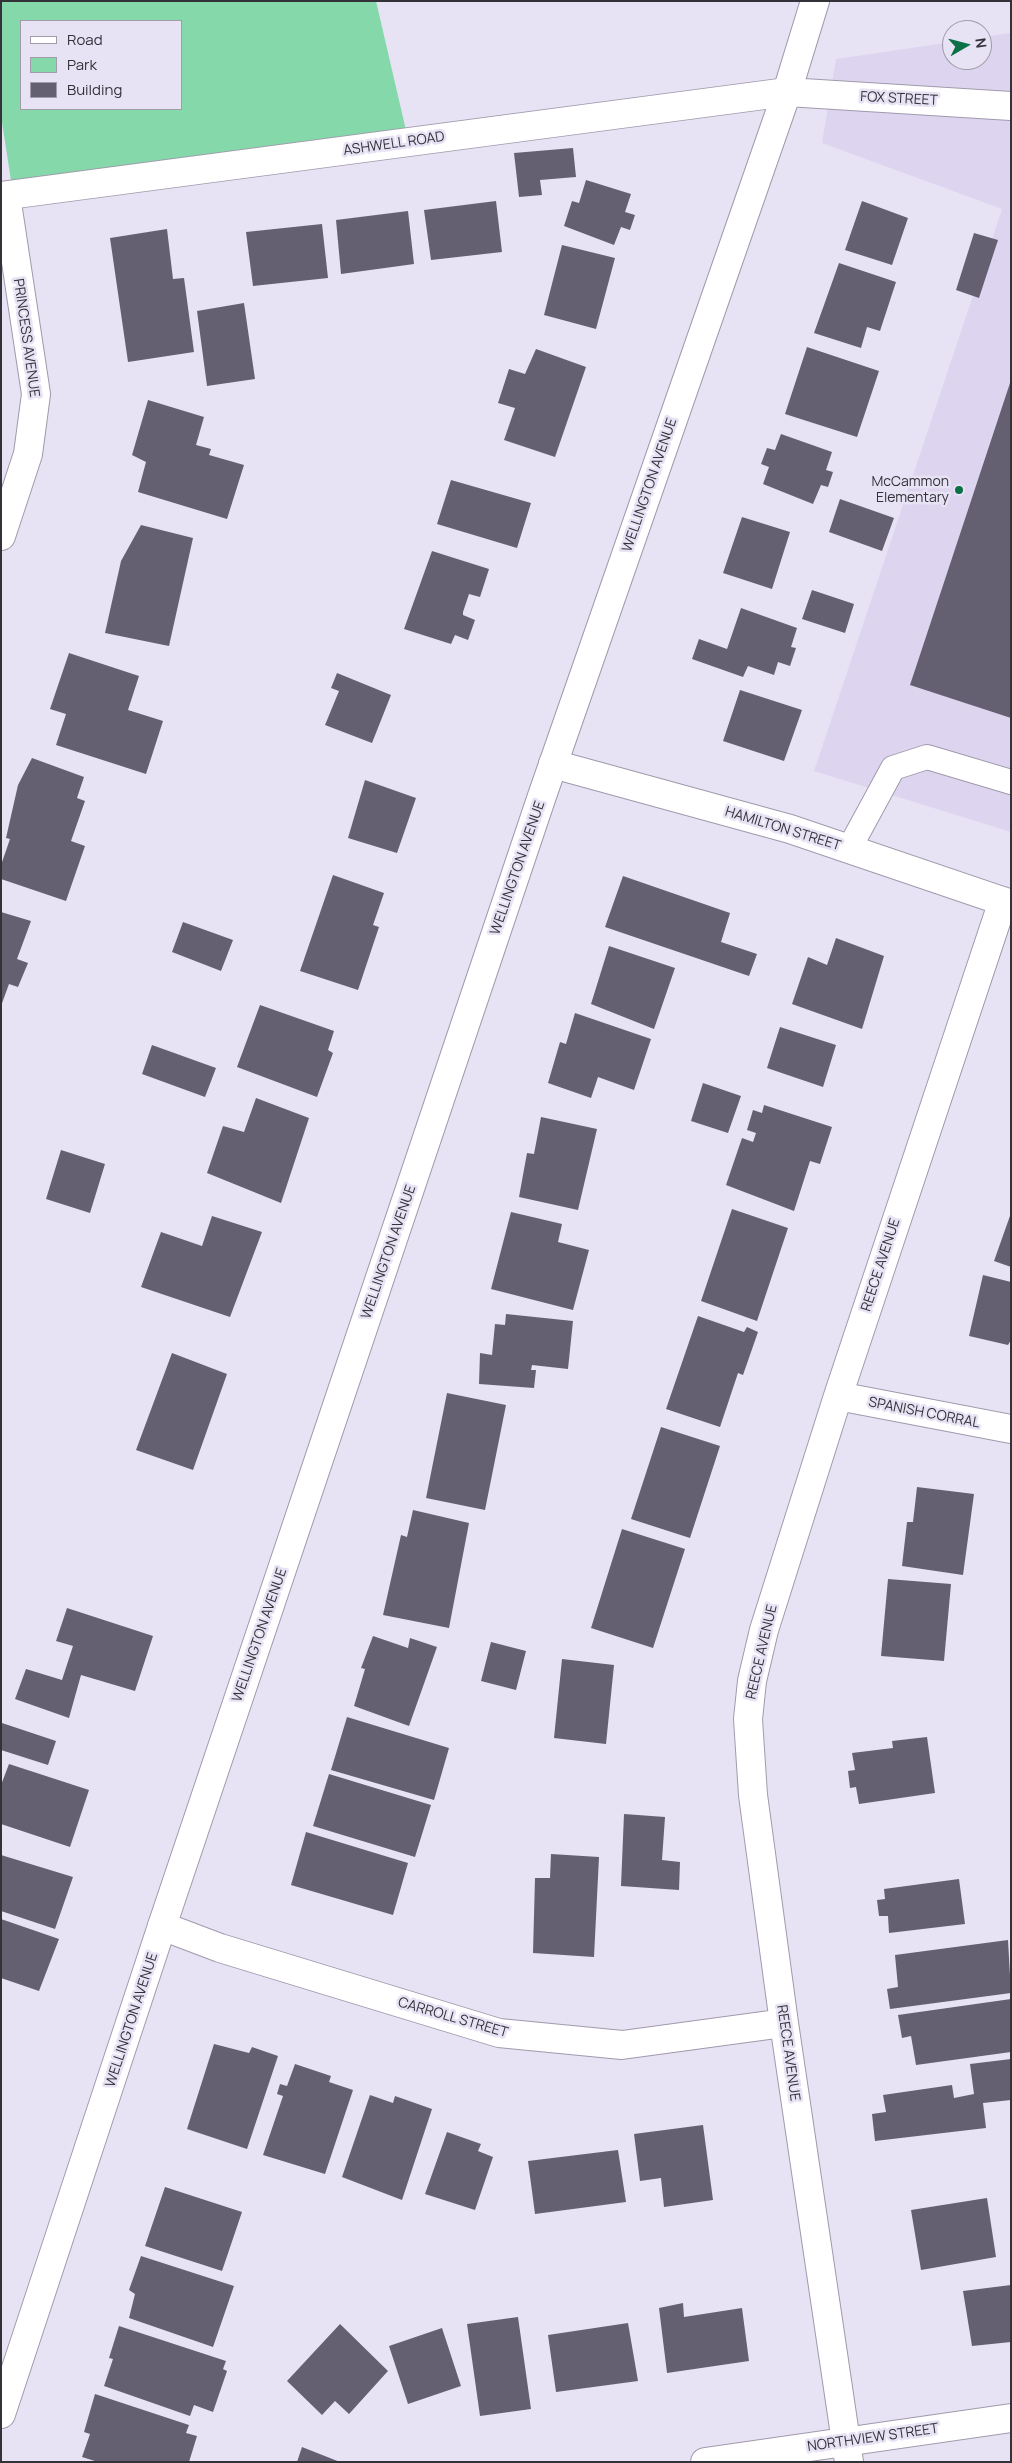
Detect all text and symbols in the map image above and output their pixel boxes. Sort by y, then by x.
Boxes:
legend [20,20,182,110]
north arrow [942,20,992,70]
text: Road [67,29,103,50]
text: N [971,37,991,49]
text: Park [67,54,97,75]
text: Building [67,79,122,100]
street label: FOX STREET [860,89,938,109]
street label: ASHWELL ROAD [342,129,446,159]
street label: PRINCESS AVENUE [9,278,43,398]
street label: WELLINGTON AVENUE [619,416,681,554]
place label: McCammon Elementary [871,474,949,507]
marker: McCammon Elementary [953,484,965,496]
street label: WELLINGTON AVENUE [487,799,549,937]
street label: HAMILTON STREET [723,803,843,855]
street label: WELLINGTON AVENUE [358,1183,420,1321]
street label: REECE AVENUE [858,1216,904,1314]
street label: SPANISH CORRAL [867,1394,981,1432]
street label: WELLINGTON AVENUE [229,1566,291,1704]
street label: REECE AVENUE [743,1603,781,1701]
street label: WELLINGTON AVENUE [102,1951,162,2089]
street label: CARROLL STREET [396,1994,510,2042]
street label: REECE AVENUE [773,2004,803,2102]
street label: NORTHVIEW STREET [806,2420,940,2456]

